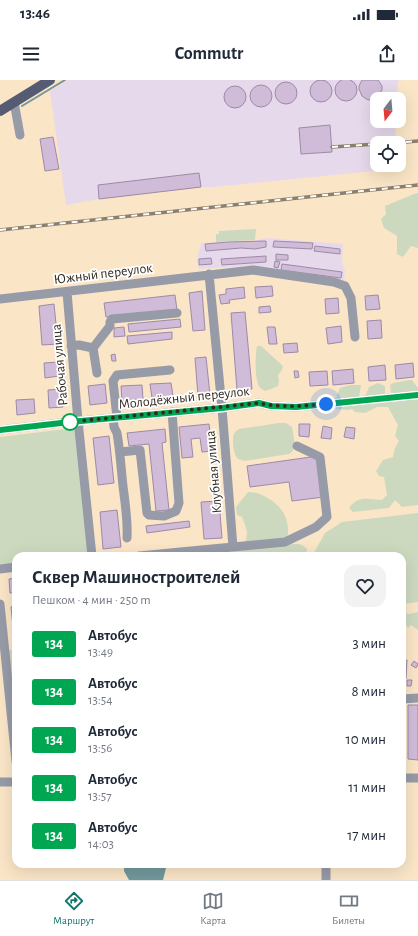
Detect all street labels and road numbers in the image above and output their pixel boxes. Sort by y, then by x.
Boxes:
street label: Южный переулок [53,261,154,287]
street label: Рабочая улица [49,323,71,406]
street label: Молодёжный переулок [118,384,251,412]
street label: Клубная улица [203,429,225,514]

